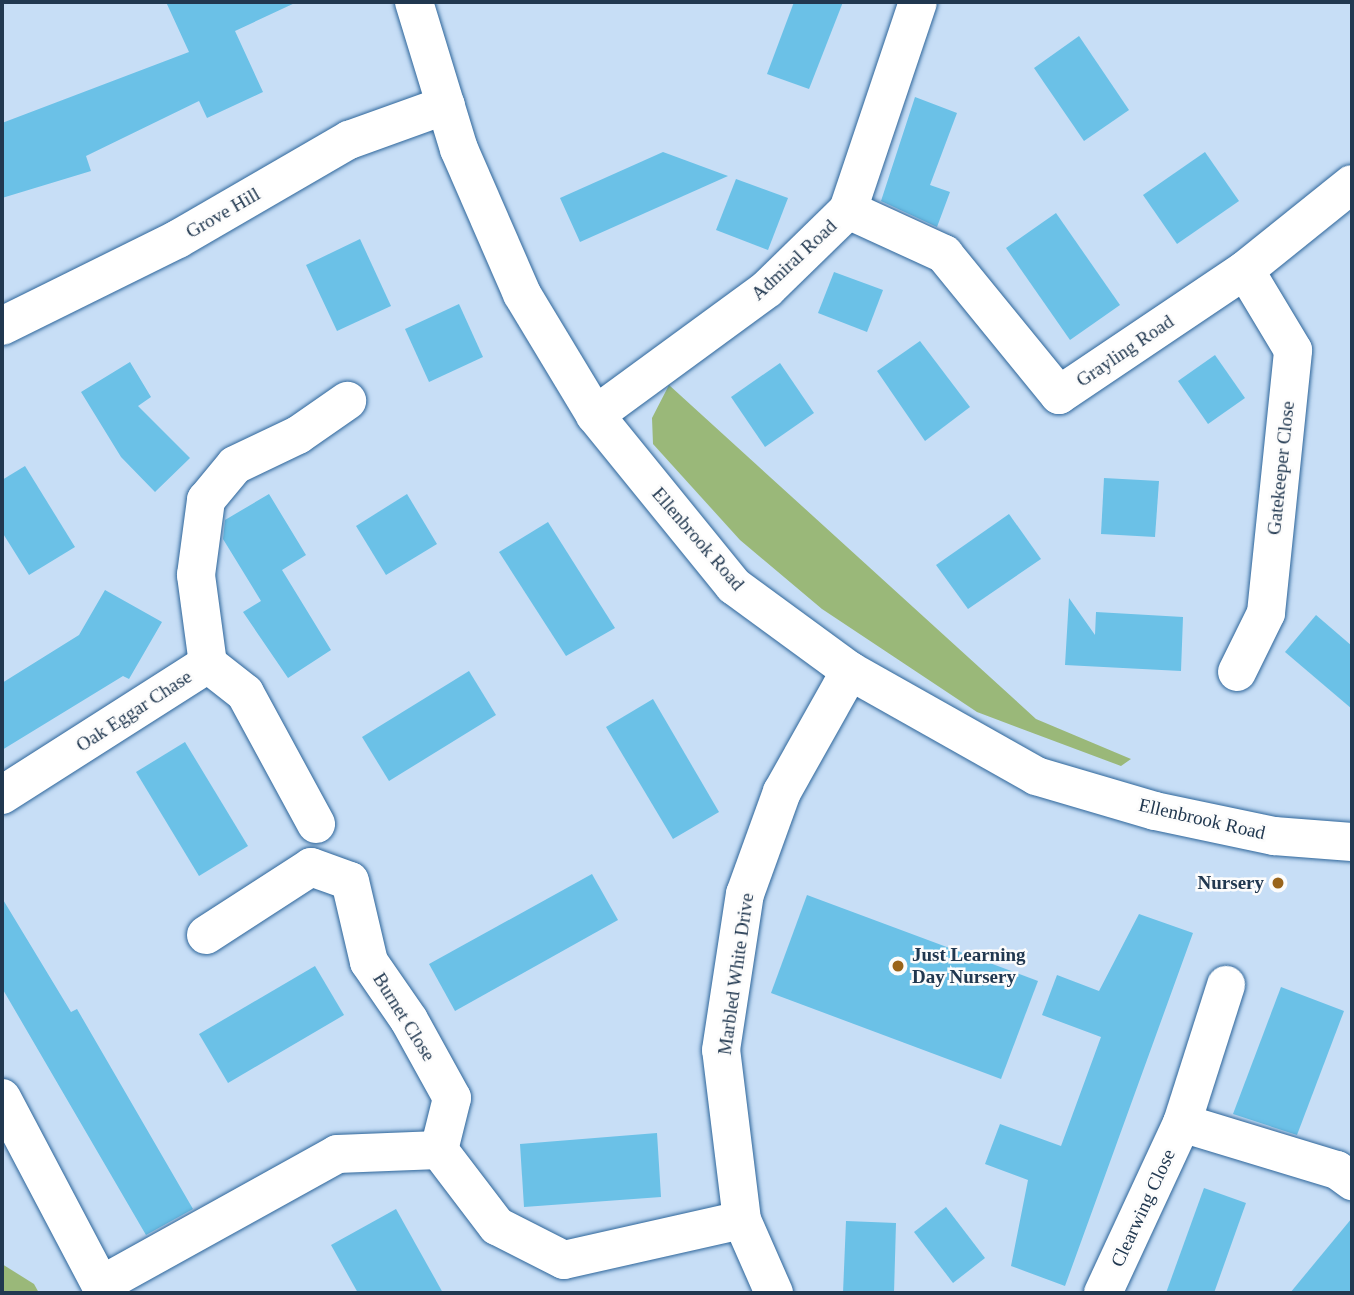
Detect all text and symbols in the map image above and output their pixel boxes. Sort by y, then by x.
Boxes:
street label: Grove Hill [182,183,264,243]
street label: Admiral Road [747,215,841,305]
street label: Grayling Road [1072,310,1178,392]
street label: Gatekeeper Close [1263,400,1299,536]
street label: Ellenbrook Road [647,483,749,595]
street label: Oak Eggar Chase [72,665,196,757]
street label: Ellenbrook Road [1136,793,1268,845]
place label: Nursery [1198,872,1264,894]
marker: Nursery [1270,875,1286,891]
street label: Marbled White Drive [713,891,759,1057]
place label: Just Learning Day Nursery [912,944,1025,988]
marker: Just Learning Day Nursery [890,958,906,974]
street label: Burnet Close [368,969,440,1065]
street label: Clearwing Close [1106,1146,1180,1270]

